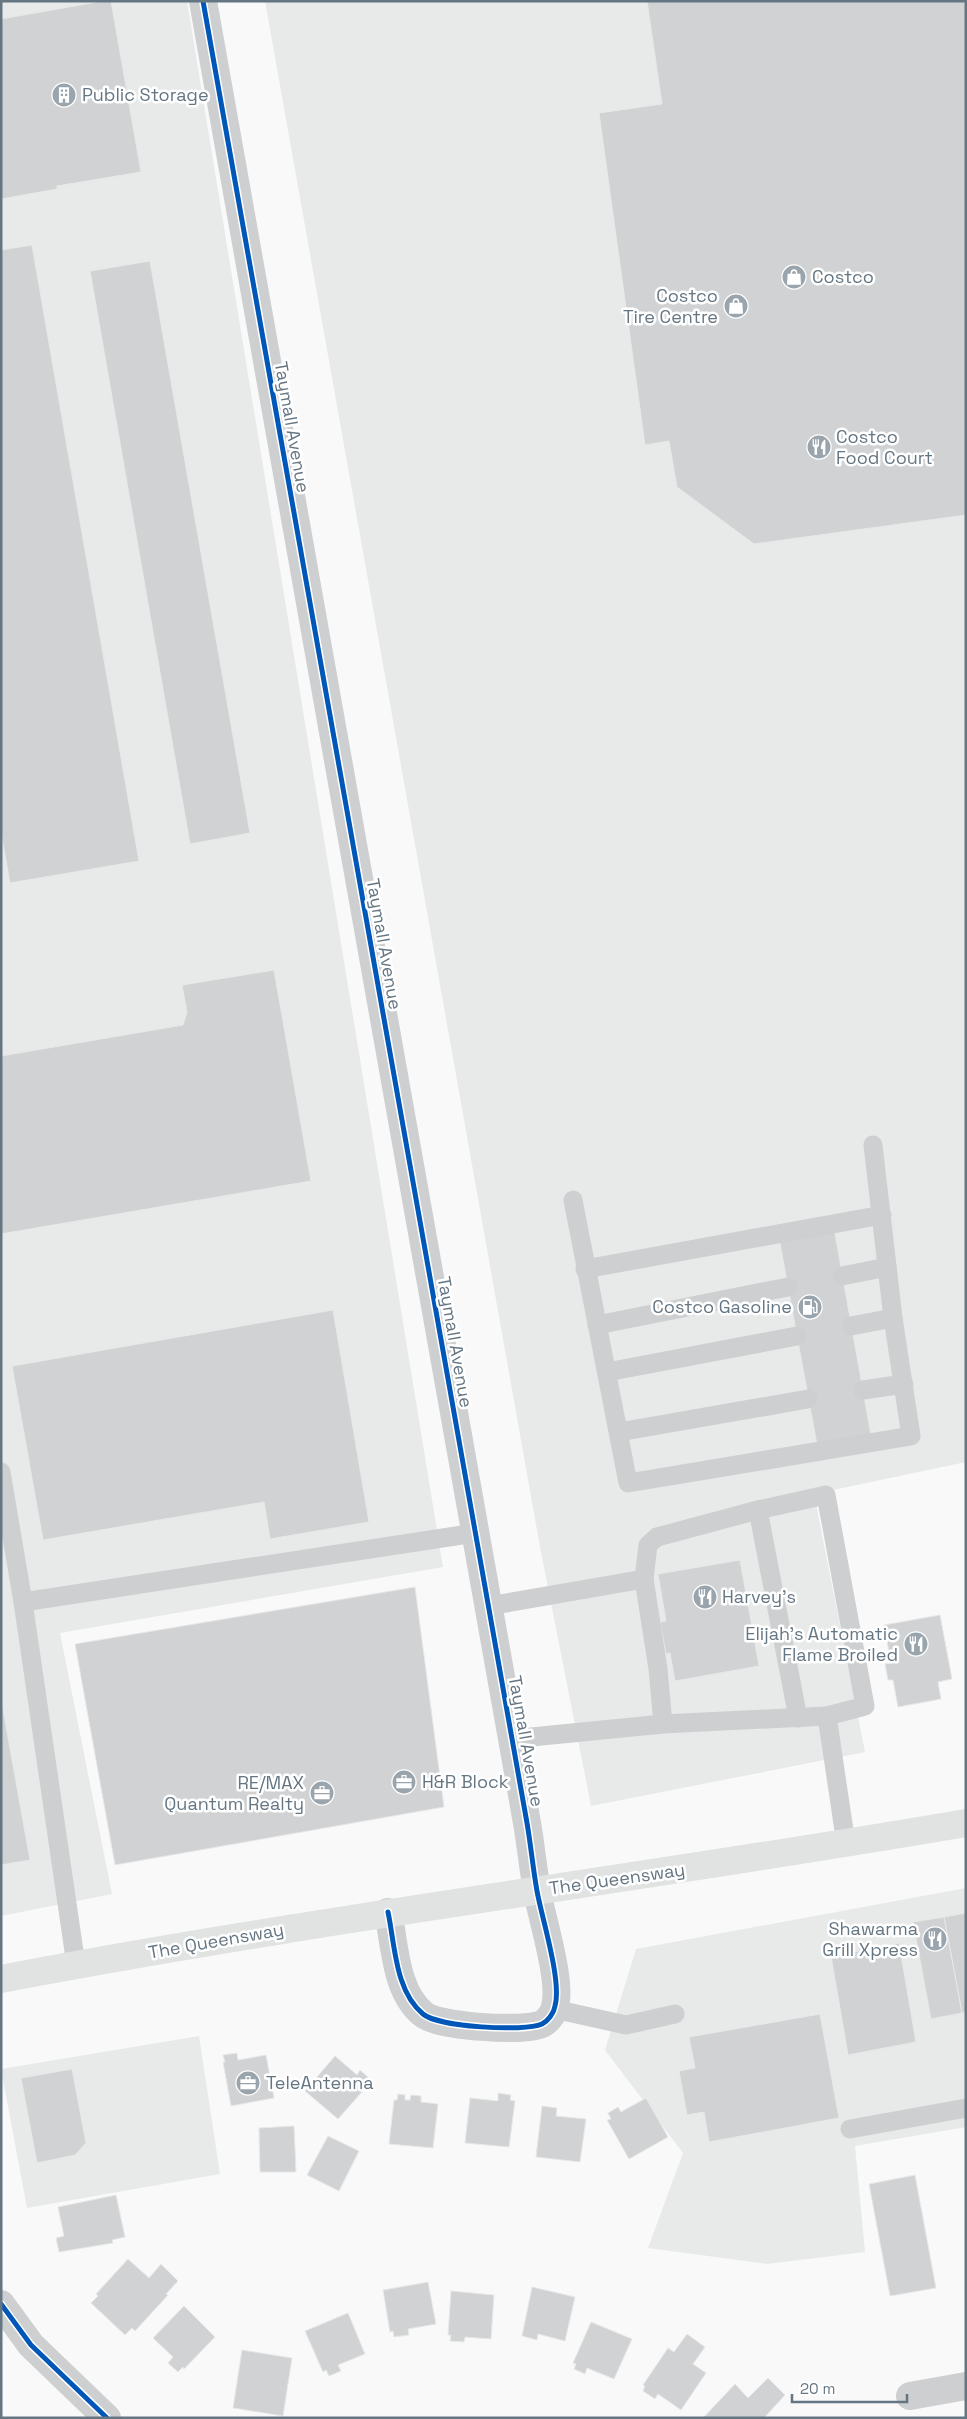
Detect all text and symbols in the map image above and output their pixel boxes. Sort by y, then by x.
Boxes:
building icon: Public Storage [51,82,77,108]
place label: Public Storage [82,83,209,106]
shop icon: Costco [781,264,807,290]
place label: Costco [812,265,874,288]
place label: Costco Tire Centre [623,284,718,328]
shop icon: Costco Tire Centre [723,293,749,319]
street label: Taymall Avenue [270,360,315,494]
place label: Costco Food Court [836,425,933,469]
restaurant icon: Costco Food Court [806,434,832,460]
street label: Taymall Avenue [362,877,407,1011]
street label: Taymall Avenue [433,1275,478,1409]
fuel station icon: Costco Gasoline [797,1294,823,1320]
place label: Costco Gasoline [652,1295,792,1318]
restaurant icon: Harvey's [692,1584,718,1610]
place label: Harvey's [722,1585,796,1608]
place label: Elijah's Automatic Flame Broiled [745,1622,898,1666]
restaurant icon: Elijah's Automatic Flame Broiled [903,1631,929,1657]
street label: Taymall Avenue [504,1674,549,1808]
office icon: H&R Block [391,1769,417,1795]
place label: H&R Block [422,1770,509,1793]
place label: RE/MAX Quantum Realty [164,1771,304,1815]
office icon: RE/MAX Quantum Realty [309,1780,335,1806]
street label: The Queensway [547,1858,686,1899]
street label: The Queensway [146,1917,285,1964]
place label: Shawarma Grill Xpress [822,1917,918,1961]
restaurant icon: Shawarma Grill Xpress [922,1926,948,1952]
office icon: TeleAntenna [235,2070,261,2096]
place label: TeleAntenna [266,2071,374,2094]
scale bar [792,2372,907,2404]
text: 20 m [800,2379,835,2398]

